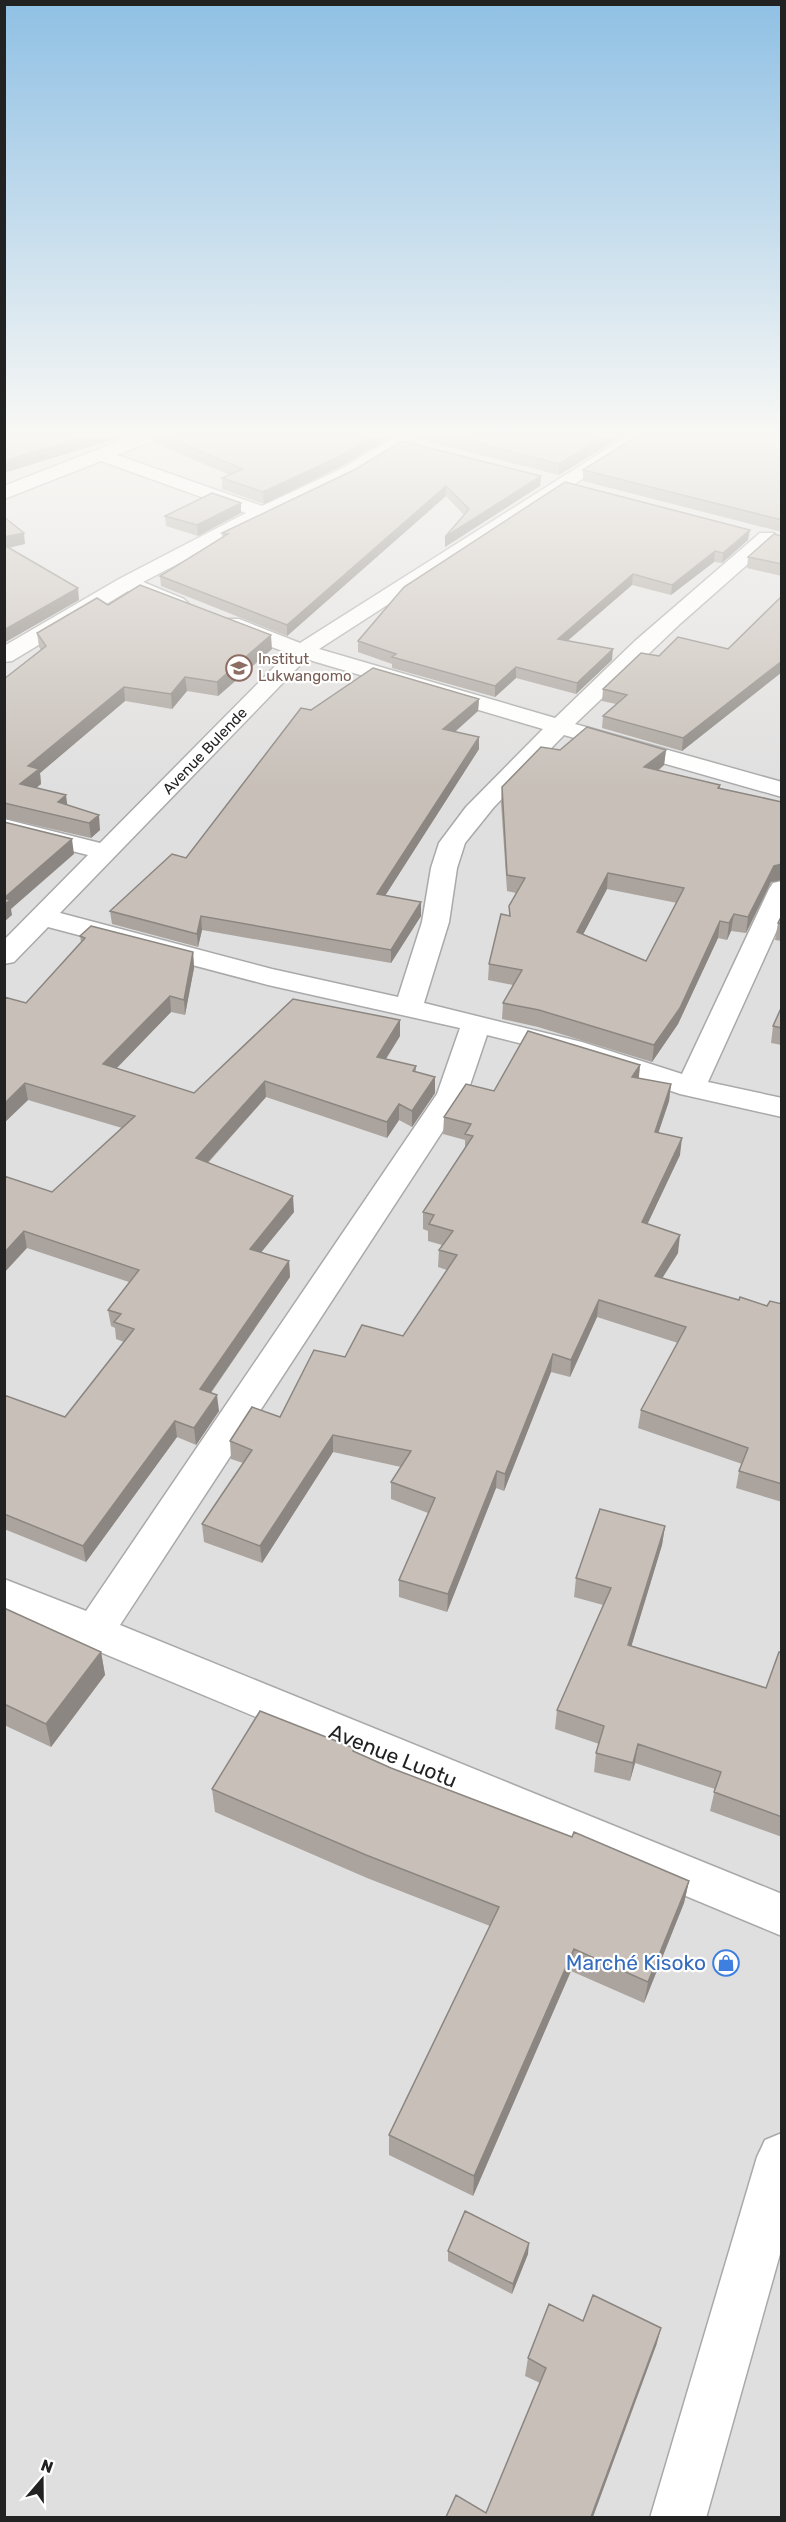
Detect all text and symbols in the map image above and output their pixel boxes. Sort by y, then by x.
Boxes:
place label: Institut Lukwangomo [258,650,352,685]
school or university icon: Institut Lukwangomo [224,653,254,683]
street label: Avenue Bulende [159,704,251,798]
street label: Avenue Luotu [326,1719,461,1793]
shop icon: Marché Kisoko [711,1948,741,1978]
place label: Marché Kisoko [566,1950,706,1975]
north arrow [12,2450,72,2510]
text: N [38,2455,56,2477]

